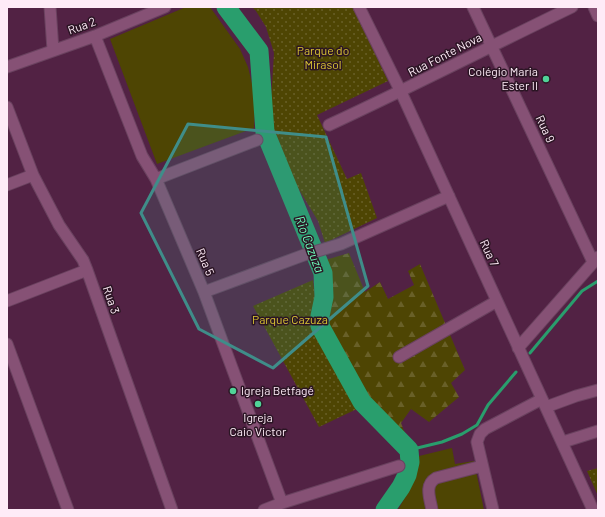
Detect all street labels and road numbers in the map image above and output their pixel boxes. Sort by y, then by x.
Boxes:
street label: Rua 2 [66,14,98,37]
street label: Rua Fonte Nova [405,30,484,79]
street label: Rua 9 [534,113,558,144]
street label: Rua 7 [478,237,502,269]
street label: Rua 5 [194,246,218,277]
street label: Rua 3 [101,284,123,315]

